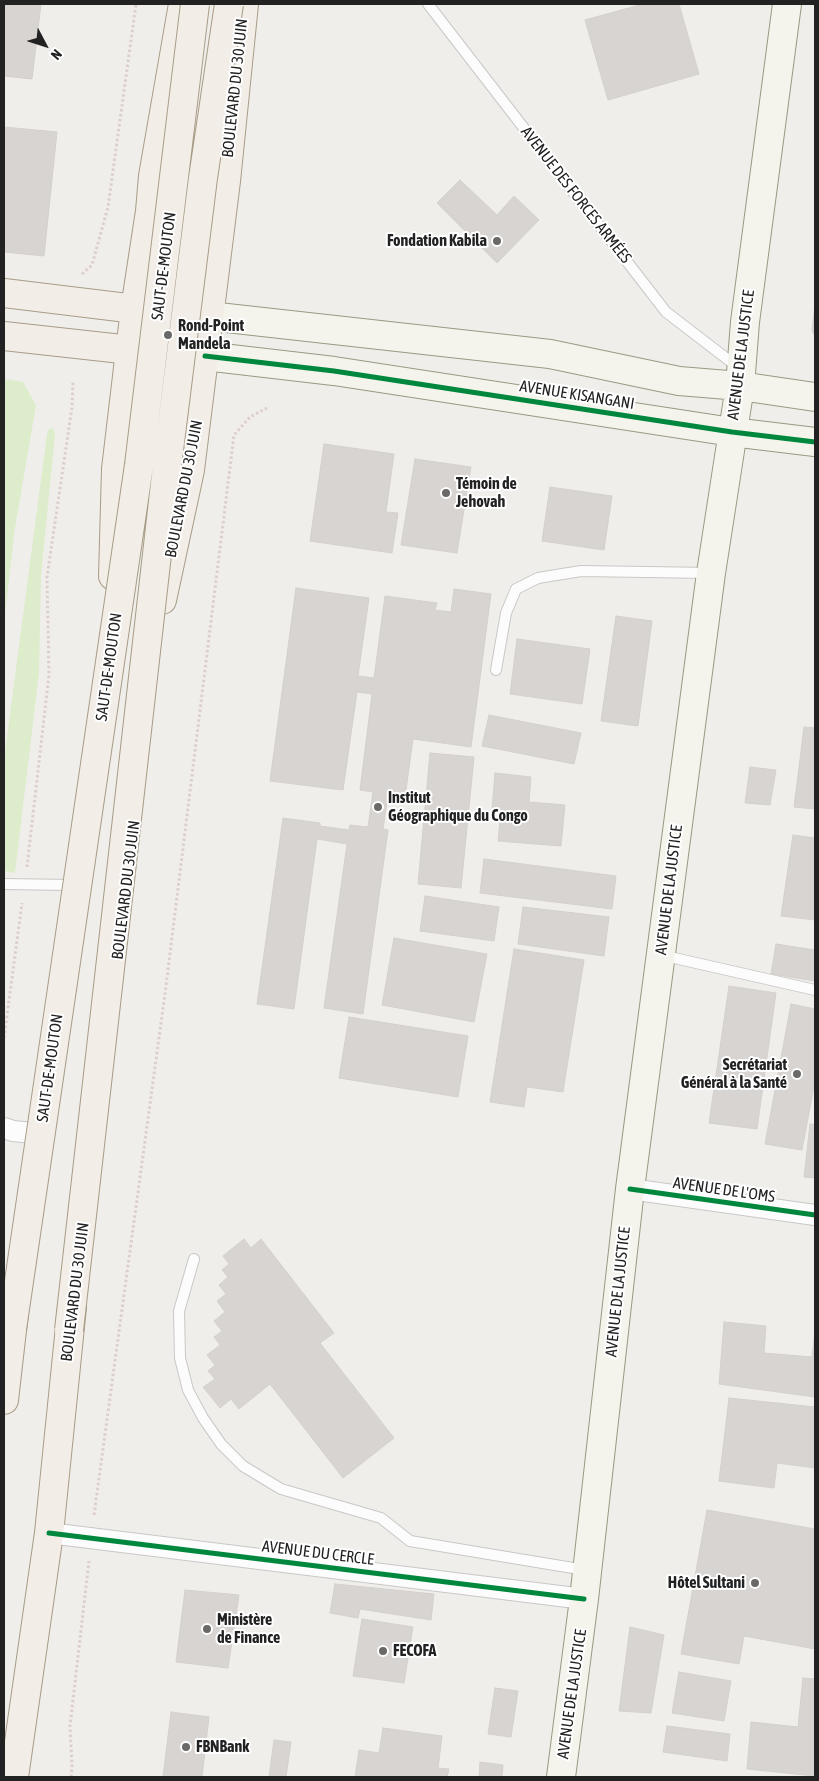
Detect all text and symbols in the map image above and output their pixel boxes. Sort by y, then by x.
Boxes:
street label: BOULEVARD DU 30 JUIN [218,17,252,159]
north arrow [20,20,70,70]
text: N [48,46,65,63]
street label: AVENUE DES FORCES ARMÉES [517,123,635,267]
street label: SAUT-DE-MOUTON [148,211,180,321]
place label: Fondation Kabila [387,231,487,251]
marker: Fondation Kabila [491,235,503,247]
street label: AVENUE DE LA JUSTICE [724,289,758,421]
place label: Rond-Point Mandela [178,316,244,354]
marker: Rond-Point Mandela [162,329,174,341]
street label: AVENUE KISANGANI [518,376,636,414]
street label: BOULEVARD DU 30 JUIN [161,419,207,559]
place label: Témoin de Jehovah [456,474,517,512]
marker: Témoin de Jehovah [440,487,452,499]
street label: SAUT-DE-MOUTON [92,612,126,722]
place label: Institut Géographique du Congo [388,788,528,826]
marker: Institut Géographique du Congo [372,801,384,813]
street label: BOULEVARD DU 30 JUIN [108,819,144,961]
street label: AVENUE DE LA JUSTICE [652,824,686,956]
street label: SAUT-DE-MOUTON [33,1013,67,1123]
place label: Secrétariat Général à la Santé [681,1055,787,1093]
marker: Secrétariat Général à la Santé [791,1068,803,1080]
street label: AVENUE DE L'OMS [672,1173,776,1207]
street label: BOULEVARD DU 30 JUIN [57,1221,93,1363]
street label: AVENUE DE LA JUSTICE [602,1226,634,1358]
street label: AVENUE DU CERCLE [261,1537,375,1569]
place label: Hôtel Sultani [668,1573,745,1593]
marker: Hôtel Sultani [749,1577,761,1589]
place label: Ministère de Finance [217,1610,280,1648]
marker: Ministère de Finance [201,1623,213,1635]
street label: AVENUE DE LA JUSTICE [553,1628,591,1760]
place label: FECOFA [393,1641,436,1661]
marker: FECOFA [377,1645,389,1657]
place label: FBNBank [196,1737,249,1757]
marker: FBNBank [180,1741,192,1753]

